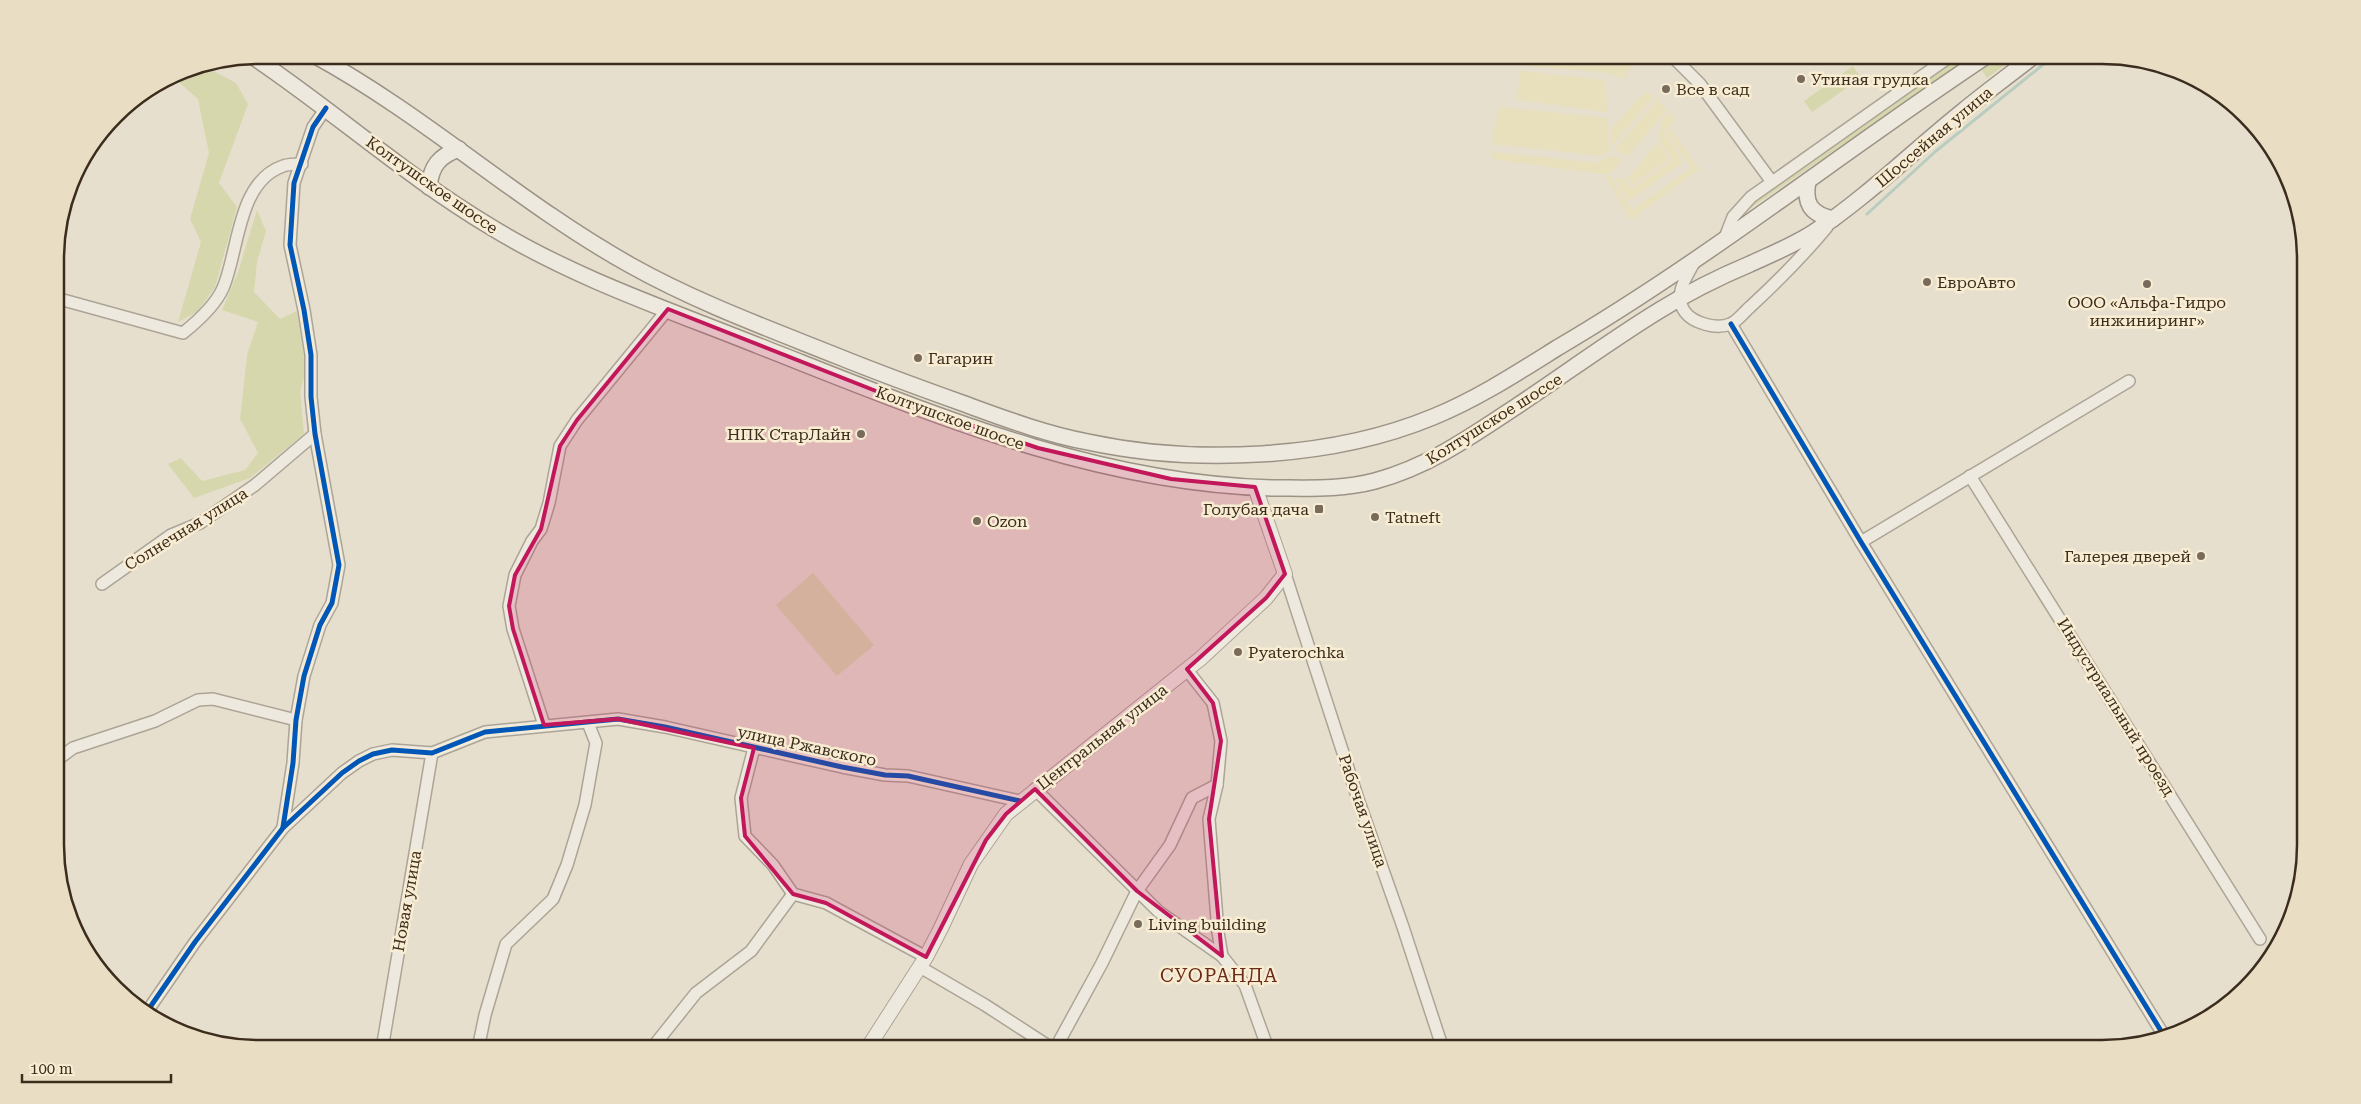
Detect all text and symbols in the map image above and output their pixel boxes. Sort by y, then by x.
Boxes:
place label: Утиная грудка [1811,70,1929,89]
marker: Утиная грудка [1795,73,1807,85]
place label: Все в сад [1676,80,1750,99]
street label: Шоссейная улица [1872,82,1996,191]
marker: Все в сад [1660,83,1672,95]
street label: Колтушское шоссе [362,132,502,238]
place label: ЕвроАвто [1937,273,2016,292]
marker: ЕвроАвто [1921,276,1933,288]
marker: ООО «Альфа-Гидро инжиниринг» [2141,278,2153,290]
place label: ООО «Альфа-Гидро инжиниринг» [2068,293,2226,330]
place label: Гагарин [928,349,993,368]
marker: Гагарин [912,352,924,364]
street label: Колтушское шоссе [1423,369,1566,469]
street label: Колтушское шоссе [873,382,1027,454]
place label: НПК СтарЛайн [727,425,851,444]
marker: НПК СтарЛайн [855,428,867,440]
street label: Солнечная улица [121,483,251,575]
place label: Голубая дача [1203,500,1309,519]
marker: Голубая дача [1313,503,1325,515]
place label: Tatneft [1385,508,1441,527]
marker: Tatneft [1369,511,1381,523]
place label: Ozon [987,512,1027,531]
marker: Ozon [971,515,983,527]
place label: Галерея дверей [2064,547,2191,566]
marker: Галерея дверей [2195,550,2207,562]
street label: Индустриальный проезд [2053,615,2179,799]
place label: Pyaterochka [1248,643,1345,662]
marker: Pyaterochka [1232,646,1244,658]
street label: Центральная улица [1033,680,1171,794]
street label: улица Ржавского [736,722,878,770]
street label: Рабочая улица [1335,752,1391,870]
street label: Новая улица [389,848,425,953]
place label: Living building [1148,915,1267,934]
marker: Living building [1132,918,1144,930]
district label: СУОРАНДА [1160,964,1278,987]
scale bar [22,1052,171,1084]
text: 100 m [30,1060,73,1078]

